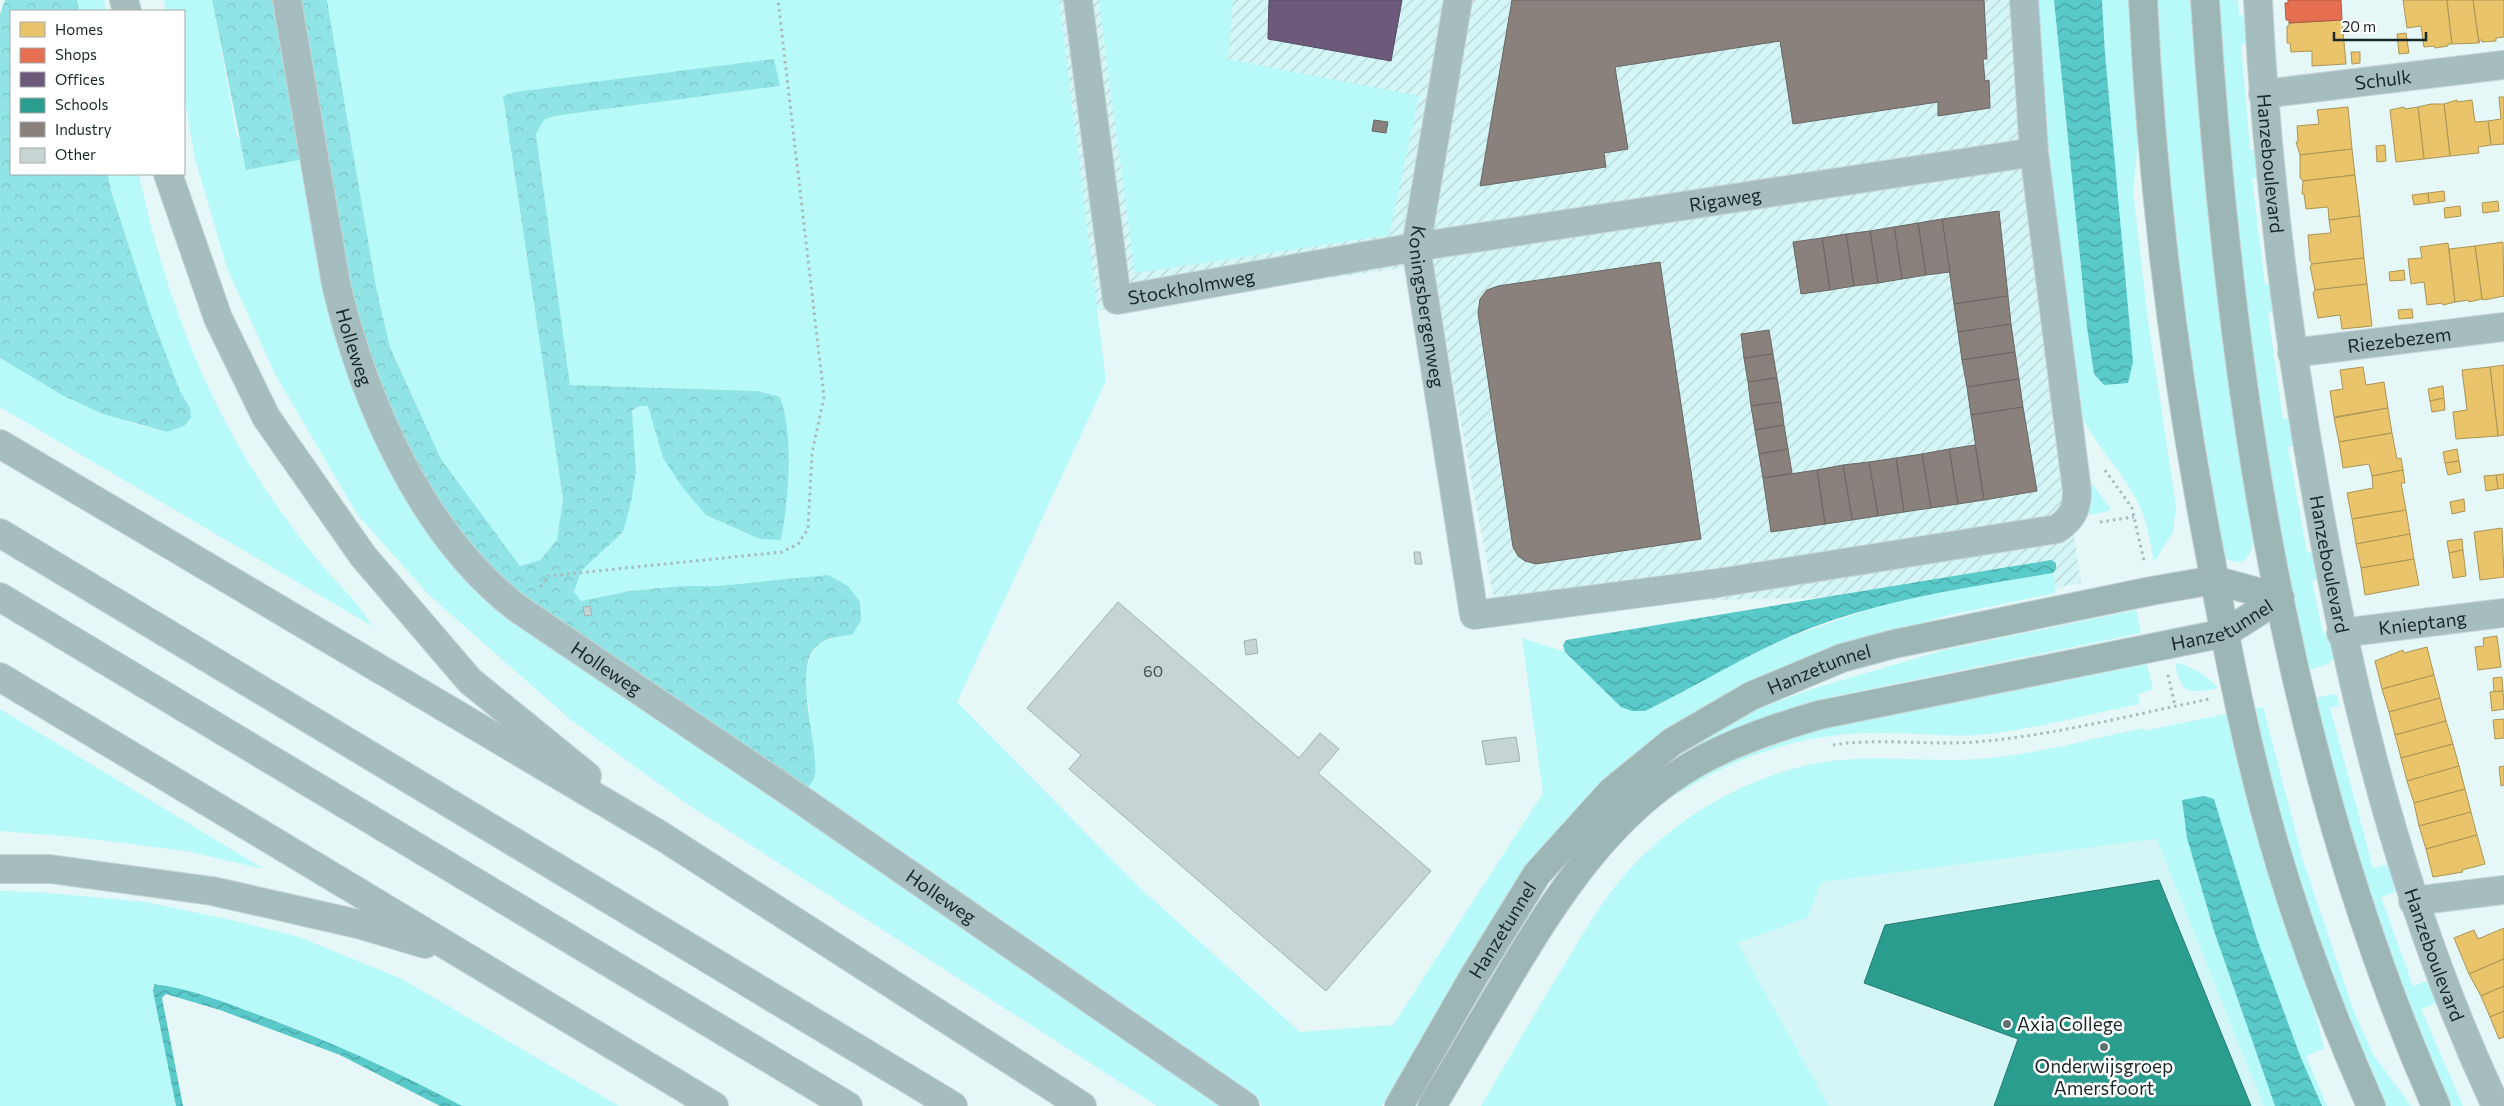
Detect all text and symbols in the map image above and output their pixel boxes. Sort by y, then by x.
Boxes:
legend [10,10,185,175]
scale bar [2334,10,2426,42]
text: 20 m [2342,17,2376,35]
text: Homes [55,20,103,38]
text: Shops [55,45,97,63]
street label: Schulk [2353,64,2413,94]
text: Offices [55,70,105,88]
street label: Hanzeboulevard [2253,93,2289,234]
text: Schools [55,95,109,113]
text: Industry [55,120,112,138]
text: Other [55,145,96,163]
street label: Rigaweg [1687,182,1763,216]
street label: Koningsbergenweg [1405,224,1450,389]
street label: Stockholmweg [1126,264,1256,309]
street label: Holleweg [332,306,378,389]
street label: Riezebezem [2346,322,2452,357]
street label: Hanzeboulevard [2305,493,2355,635]
street label: Hanzetunnel [2169,594,2277,655]
street label: Knieptang [2377,606,2468,639]
street label: Holleweg [567,636,646,700]
street label: Hanzetunnel [1763,639,1873,699]
house number: 60 [1143,661,1163,680]
street label: Holleweg [902,864,981,928]
street label: Hanzetunnel [1463,877,1540,982]
street label: Hanzeboulevard [2400,885,2470,1024]
place label: Axia College [2017,1012,2123,1035]
marker: Axia College [2001,1018,2013,1030]
marker: Onderwijsgroep Amersfoort [2098,1041,2110,1053]
place label: Onderwijsgroep Amersfoort [2035,1054,2173,1099]

